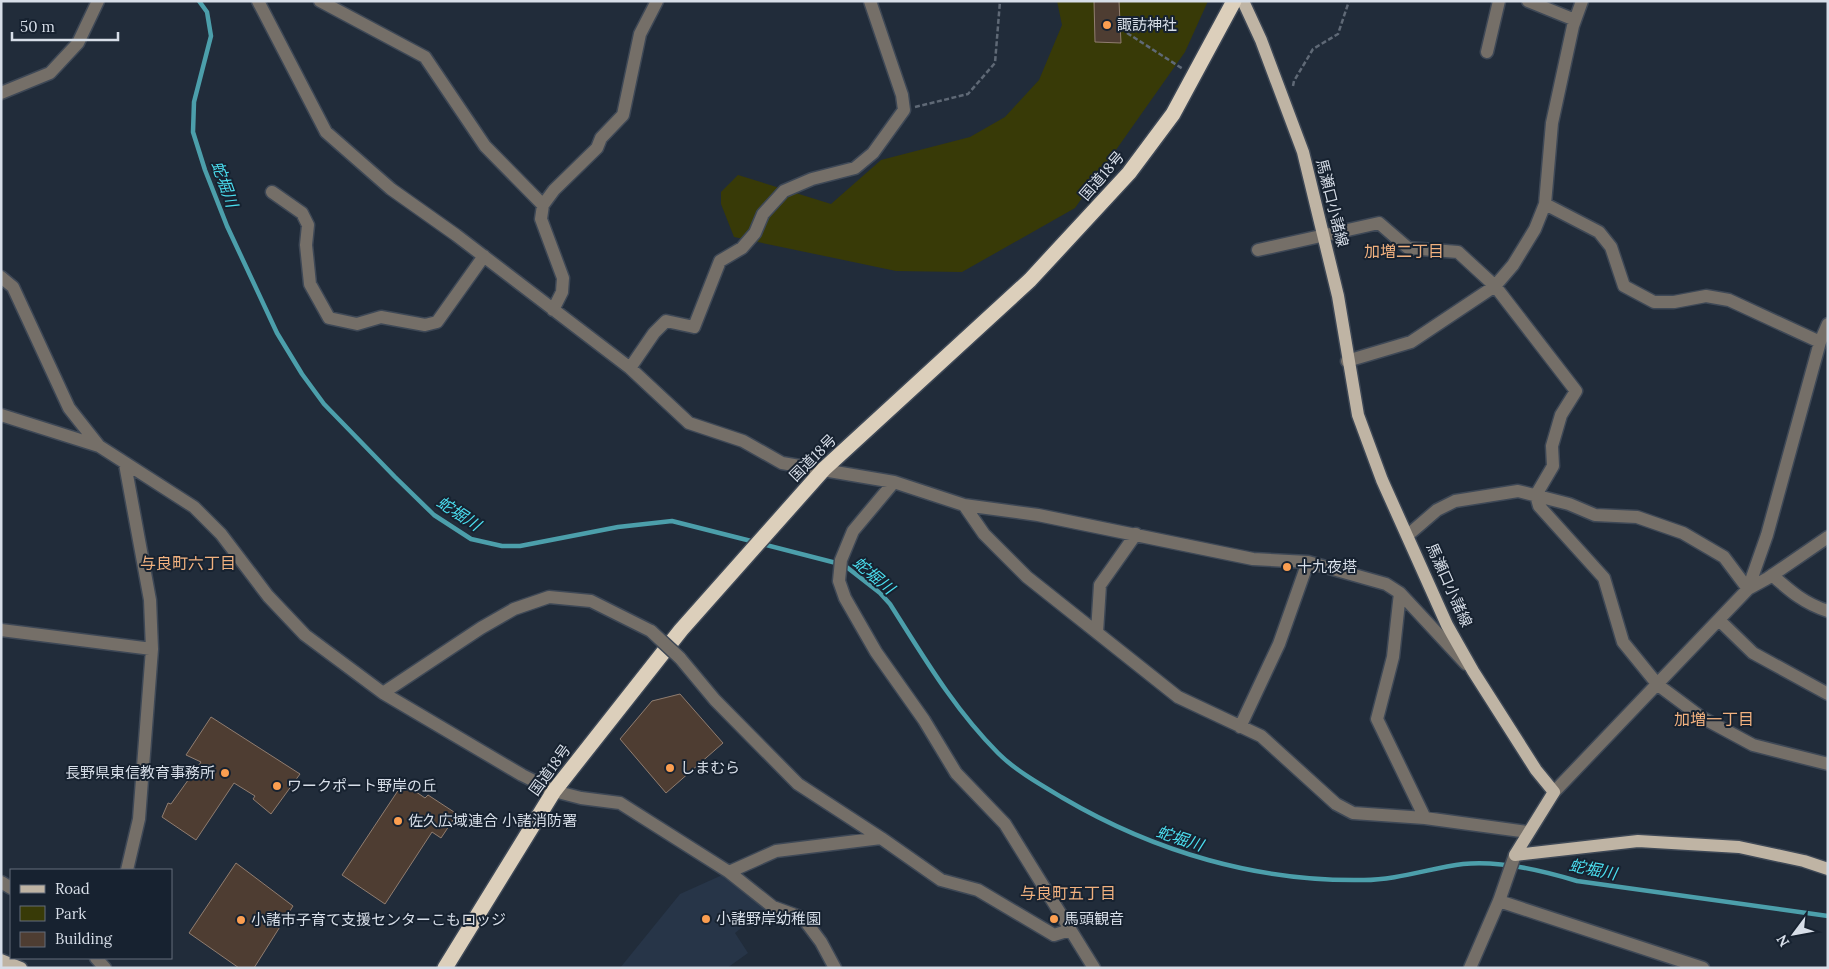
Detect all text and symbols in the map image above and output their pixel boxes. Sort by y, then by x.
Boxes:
scale bar [12,10,119,42]
place label: 諏訪神社 [1117,15,1177,34]
text: 50 m [20,17,55,36]
marker: 諏訪神社 [1101,19,1113,31]
street label: 国道18号 [1075,147,1128,204]
street label: 馬瀬口小諸線 [1312,157,1353,249]
water label: 蛇堀川 [207,158,243,212]
district label: 加増二丁目 [1364,241,1444,261]
street label: 国道18号 [785,430,840,485]
water label: 蛇堀川 [433,492,486,536]
street label: 馬瀬口小諸線 [1422,540,1476,630]
water label: 蛇堀川 [849,552,900,599]
district label: 与良町六丁目 [140,553,236,573]
place label: 十九夜塔 [1297,557,1357,576]
marker: 十九夜塔 [1281,561,1293,573]
district label: 加増一丁目 [1674,709,1754,729]
street label: 国道18号 [525,740,575,799]
place label: しまむら [680,758,740,777]
marker: しまむら [664,762,676,774]
place label: 長野県東信教育事務所 [65,763,215,782]
marker: 長野県東信教育事務所 [219,767,231,779]
place label: ワークポート野岸の丘 [287,776,437,795]
marker: ワークポート野岸の丘 [271,780,283,792]
place label: 佐久広域連合 小諸消防署 [408,811,577,830]
marker: 佐久広域連合 小諸消防署 [392,815,404,827]
water label: 蛇堀川 [1154,821,1208,856]
water label: 蛇堀川 [1568,855,1620,884]
legend [10,869,172,959]
text: Road [55,879,90,898]
district label: 与良町五丁目 [1020,883,1116,903]
text: Park [55,904,86,923]
place label: 小諸野岸幼稚園 [716,909,821,928]
place label: 馬頭観音 [1064,909,1124,928]
north arrow [1769,909,1819,959]
place label: 小諸市子育て支援センターこもロッジ [251,910,506,929]
marker: 小諸野岸幼稚園 [700,913,712,925]
marker: 馬頭観音 [1048,913,1060,925]
marker: 小諸市子育て支援センターこもロッジ [235,914,247,926]
text: Building [55,929,113,948]
text: N [1772,931,1793,950]

